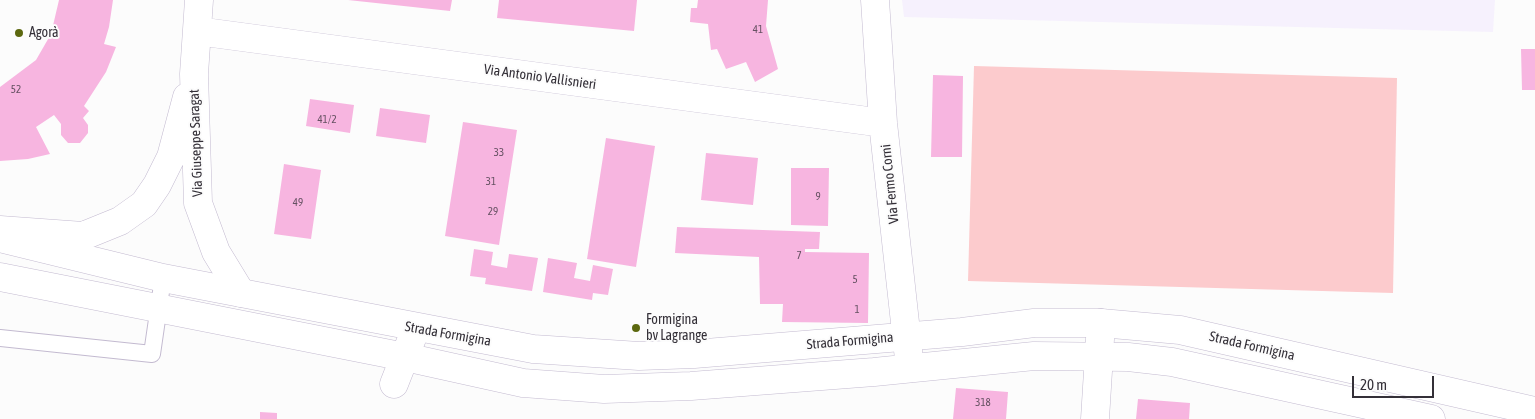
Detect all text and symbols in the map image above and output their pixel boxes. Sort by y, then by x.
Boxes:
house number: 41 [753,23,763,37]
place label: Agorà [29,25,59,41]
marker: Agorà [13,27,25,39]
street label: Via Antonio Vallisnieri [483,61,597,93]
house number: 52 [11,83,21,97]
street label: Via Giuseppe Saragat [186,89,206,197]
house number: 41/2 [317,113,337,127]
street label: Via Fermo Corni [877,143,903,225]
house number: 33 [494,146,504,160]
house number: 31 [486,175,496,189]
house number: 9 [815,190,821,204]
house number: 49 [293,196,303,210]
house number: 29 [488,205,498,219]
house number: 7 [796,249,802,263]
house number: 5 [852,273,858,287]
house number: 1 [854,303,860,317]
place label: Formigina bv Lagrange [646,312,707,344]
street label: Strada Formigina [404,318,492,350]
marker: Formigina bv Lagrange [630,322,642,334]
street label: Strada Formigina [1208,328,1296,364]
street label: Strada Formigina [806,329,894,353]
scale bar [1355,366,1438,398]
text: 20 m [1360,376,1387,393]
house number: 318 [975,396,991,410]

